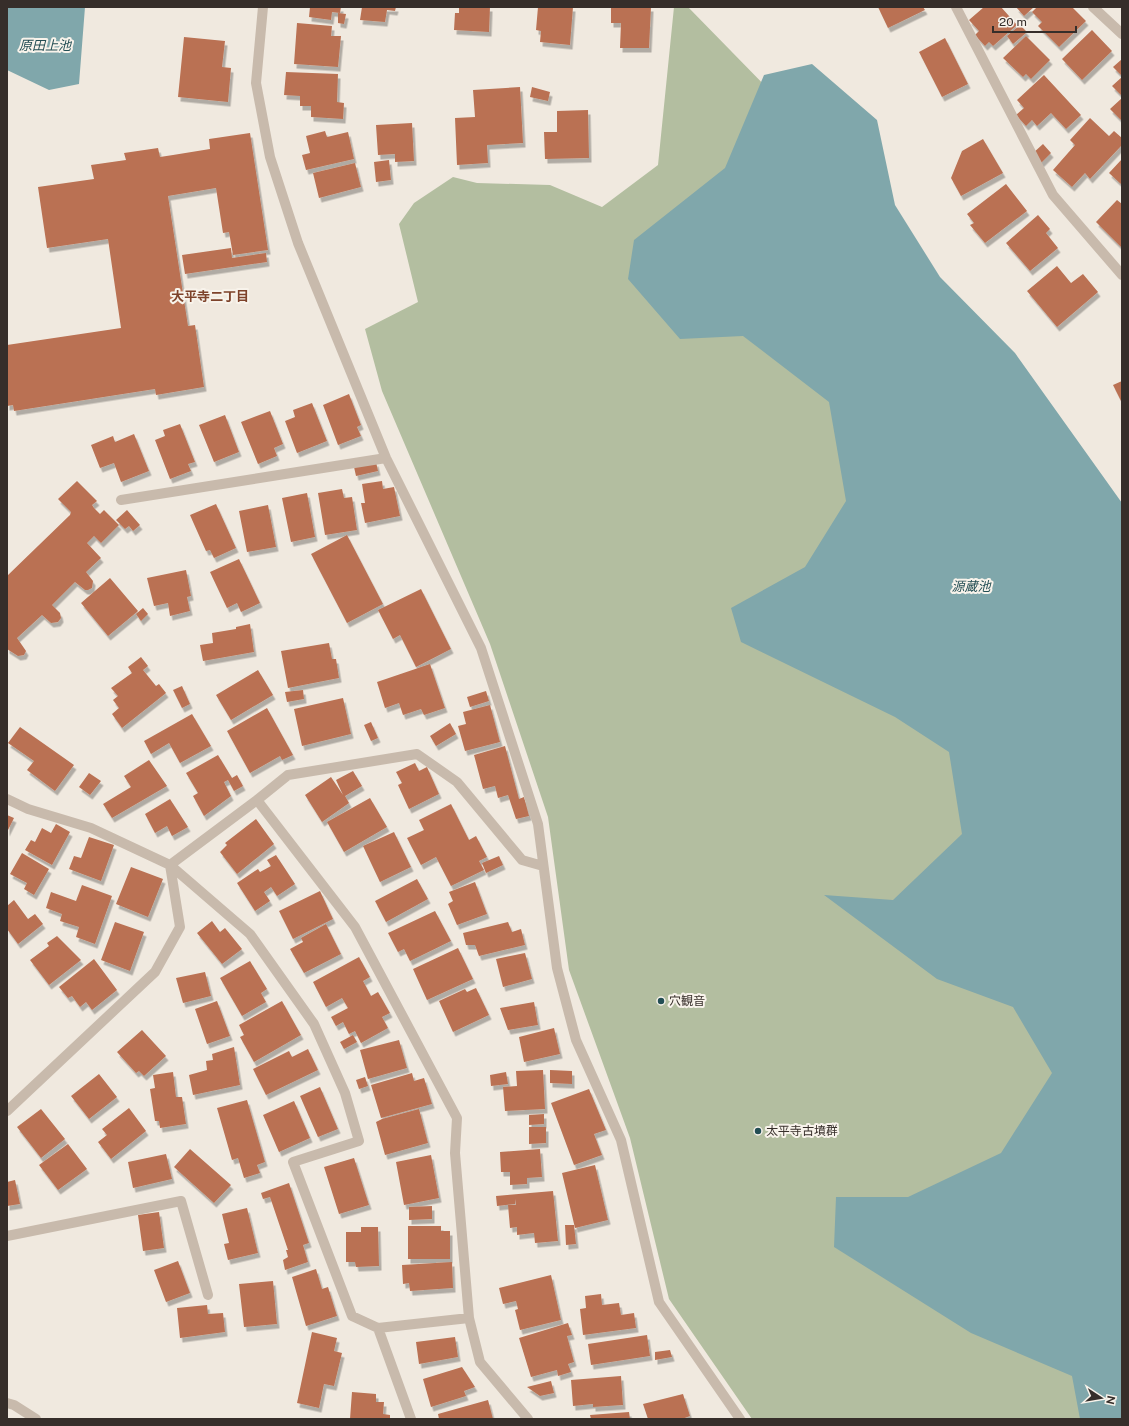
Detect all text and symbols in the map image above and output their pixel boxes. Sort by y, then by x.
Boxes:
scale bar [993,8,1076,34]
text: 20 m [999,15,1027,29]
water label: 原田上池 [19,38,73,53]
district label: 大平寺二丁目 [171,289,249,304]
water label: 源蔵池 [951,579,992,594]
place label: 穴観音 [669,994,705,1008]
marker: 穴観音 [656,996,666,1006]
place label: 太平寺古墳群 [766,1124,838,1138]
marker: 太平寺古墳群 [753,1126,763,1136]
north arrow [1081,1378,1121,1418]
text: N [1104,1395,1118,1406]

